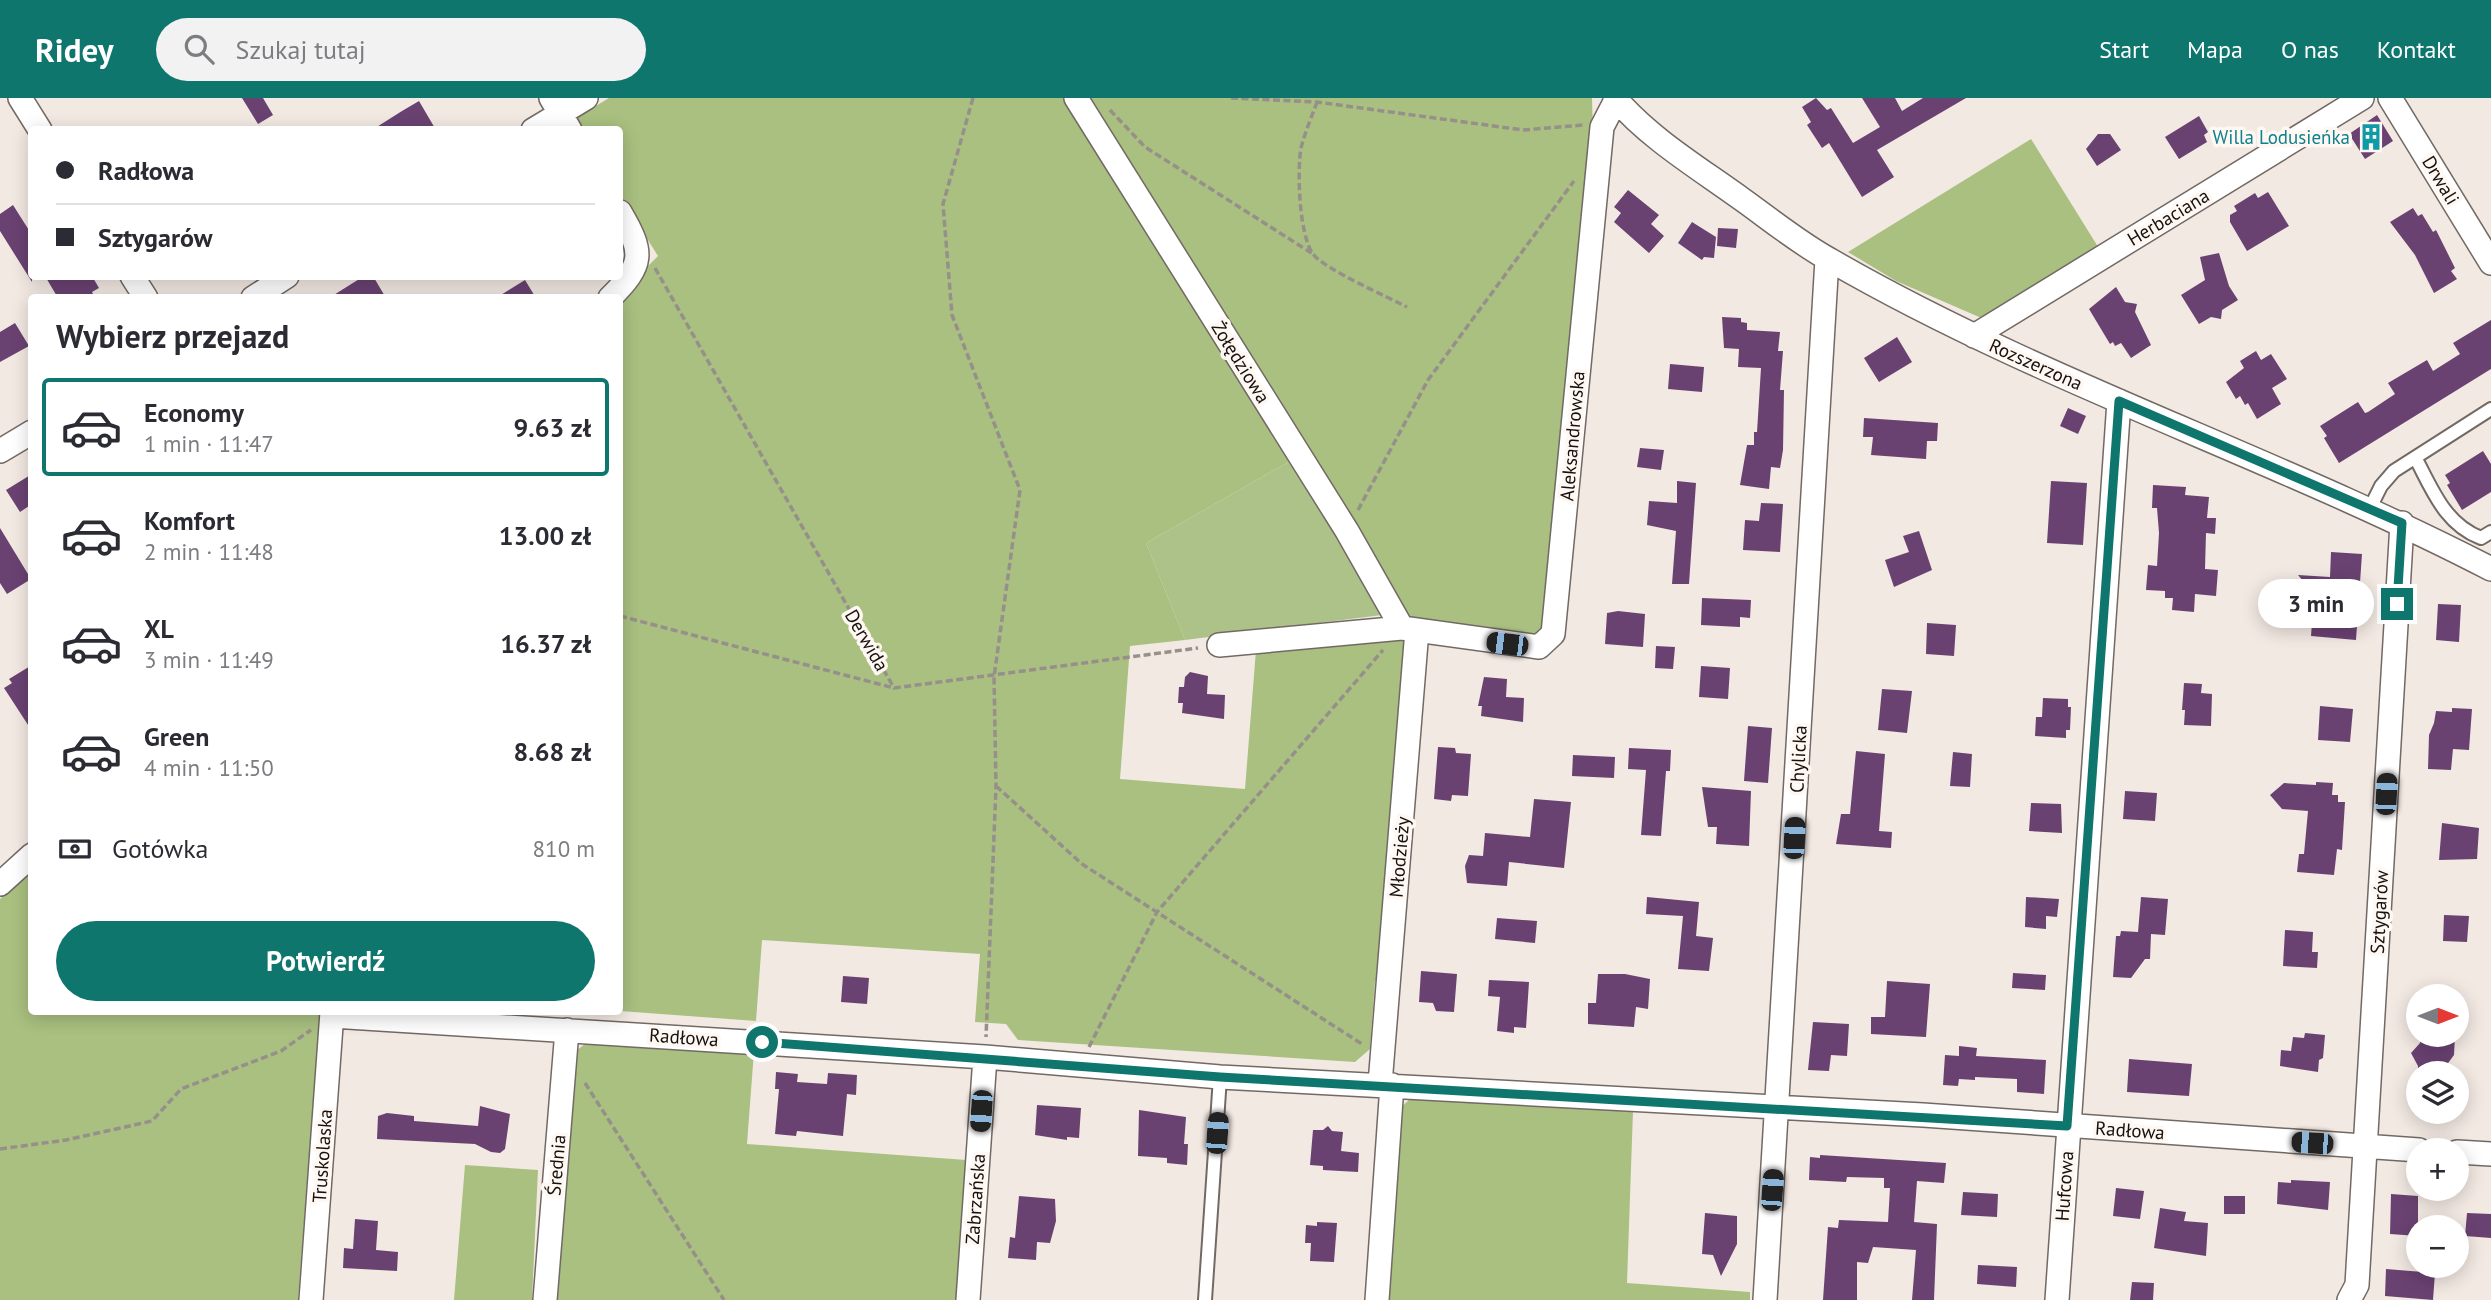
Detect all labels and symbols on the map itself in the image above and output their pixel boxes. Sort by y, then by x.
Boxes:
building icon: Willa Lodusieńka [2356,122,2386,152]
place label: Willa Lodusieńka [2213,125,2350,149]
street label: Drwali [2417,151,2465,209]
street label: Herbaciana [2123,183,2213,251]
street label: Żołędziowa [1206,317,1276,407]
street label: Rozszerzona [1986,333,2086,395]
street label: Aleksandrowska [1554,370,1590,502]
callout: 3 min [2257,580,2372,628]
route end [2381,588,2413,620]
street label: Derwida [840,605,894,675]
car [1485,631,1530,657]
street label: Chylicka [1784,724,1812,794]
car [2375,772,2398,816]
street label: Młodzieży [1384,815,1415,898]
car [1783,816,1806,860]
street label: Sztygarów [2365,870,2393,954]
north arrow [2406,984,2469,1046]
street label: Radłowa [648,1023,720,1051]
route start [746,1026,778,1058]
car [970,1089,993,1133]
street label: Truskolaska [307,1108,337,1204]
car [1206,1111,1229,1155]
street label: Radłowa [2094,1116,2166,1144]
car [2291,1131,2334,1155]
street label: Średnia [541,1133,571,1197]
street label: Hufcowa [2050,1150,2078,1222]
street label: Zabrzańska [960,1153,990,1245]
car [1761,1168,1784,1212]

